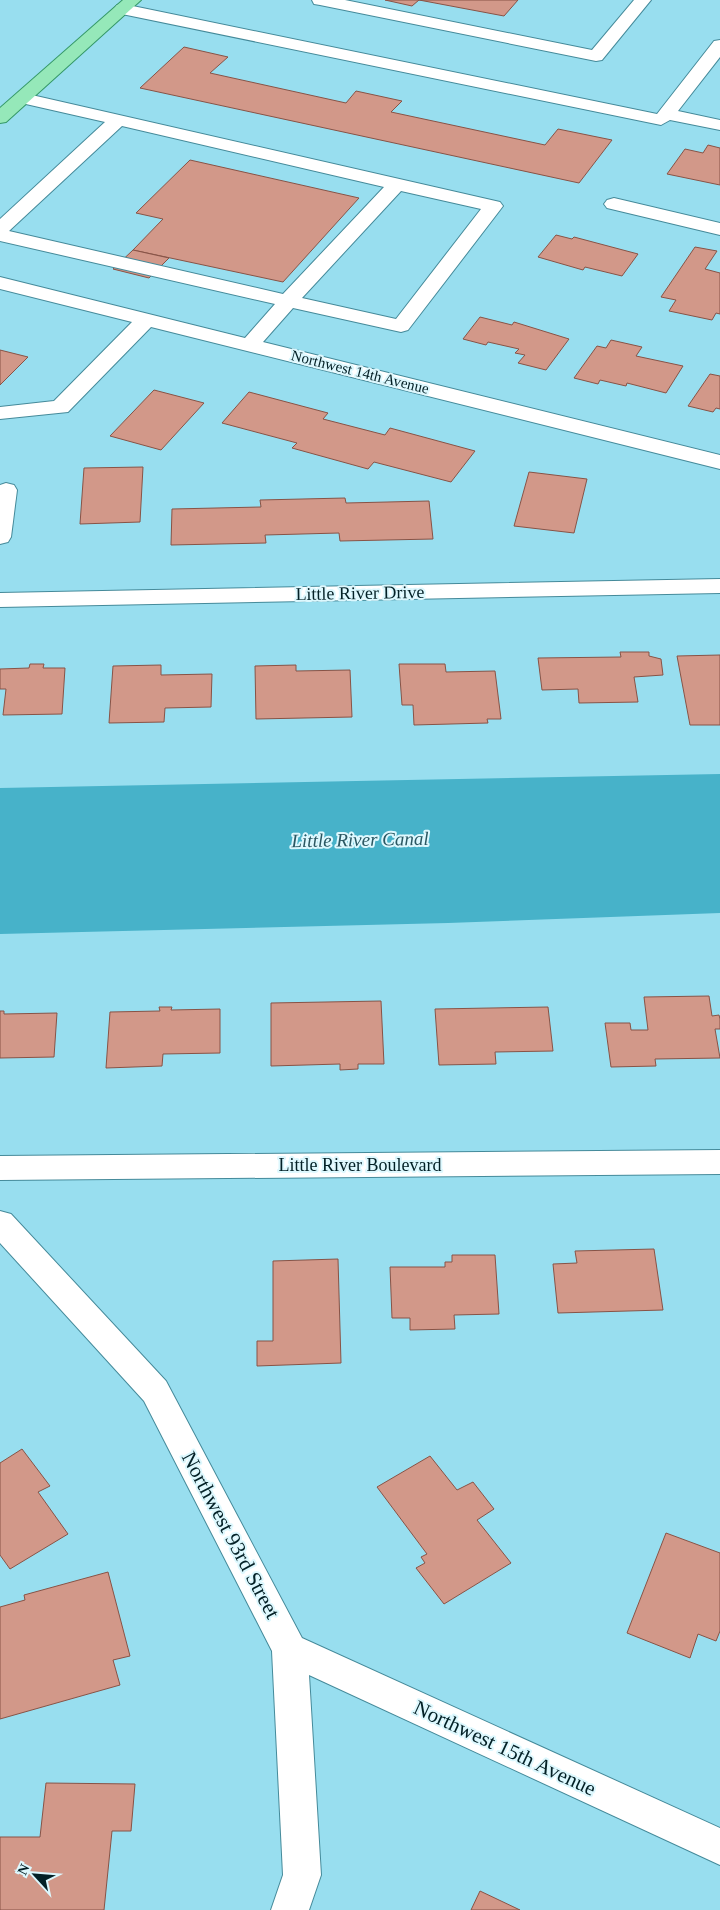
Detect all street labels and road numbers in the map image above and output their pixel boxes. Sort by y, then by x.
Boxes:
street label: Northwest 14th Avenue [289,347,431,397]
street label: Little River Drive [295,582,425,604]
street label: Little River Boulevard [279,1155,441,1175]
street label: Northwest 93rd Street [177,1447,285,1623]
street label: Northwest 15th Avenue [410,1695,600,1801]

